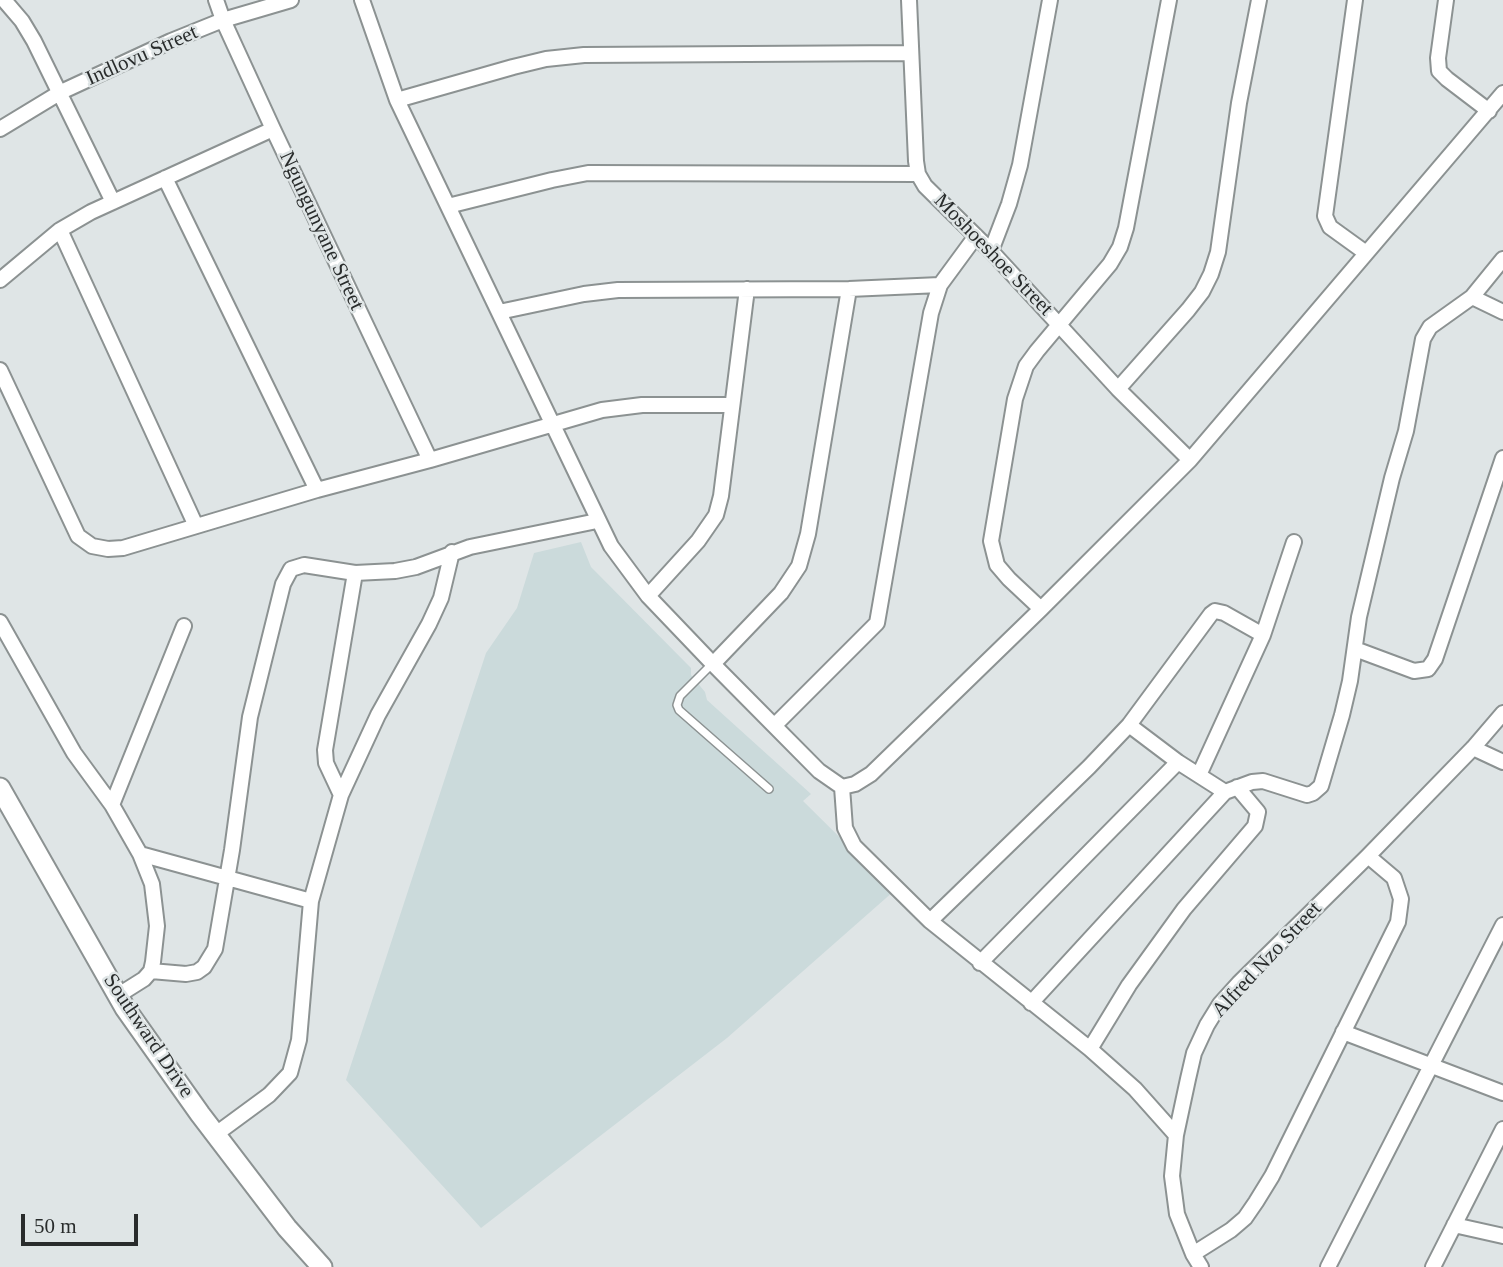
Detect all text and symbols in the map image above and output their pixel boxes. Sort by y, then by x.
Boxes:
street label: Indlovu Street [82,20,202,92]
street label: Ngungunyane Street [273,148,369,314]
street label: Moshoeshoe Street [928,189,1058,321]
street label: Alfred Nzo Street [1207,897,1327,1023]
street label: Southward Drive [97,969,199,1103]
scale bar [24,1200,142,1244]
text: 50 m [34,1214,77,1238]

